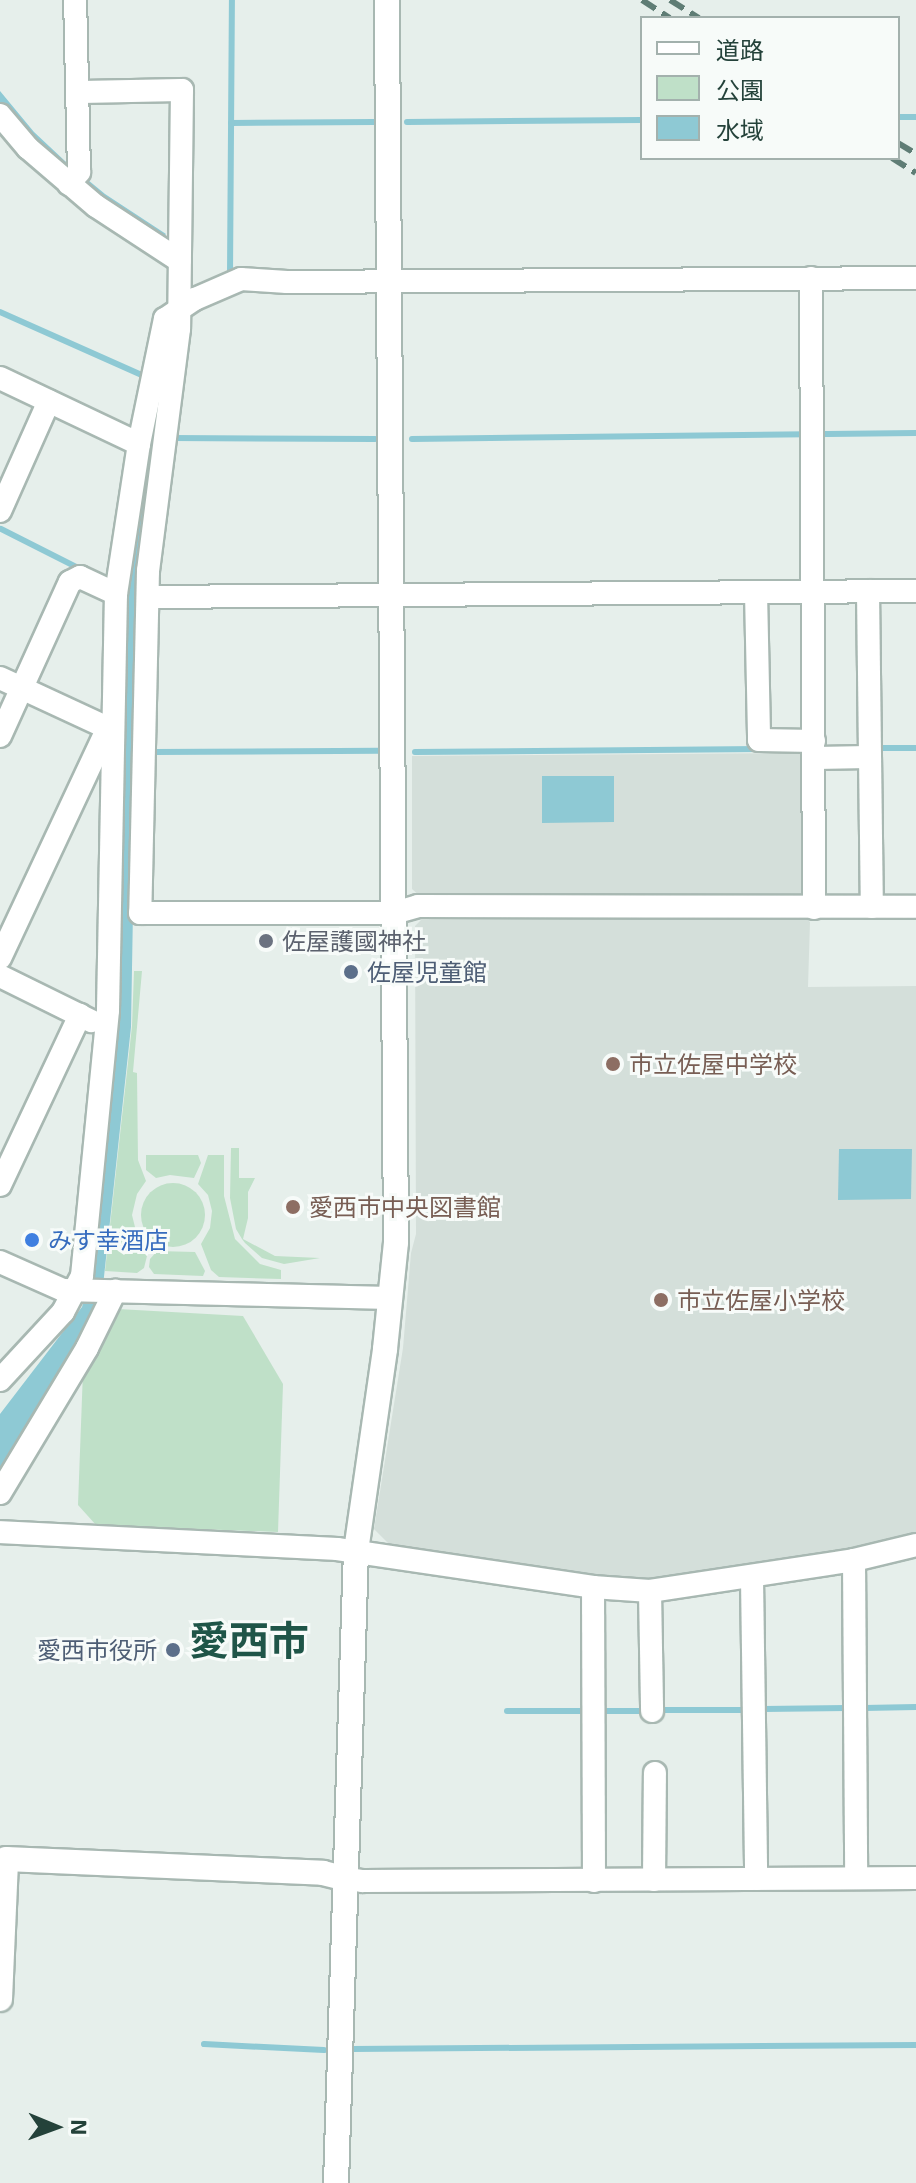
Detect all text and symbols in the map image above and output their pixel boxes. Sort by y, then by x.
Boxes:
legend [640,16,900,160]
text: 道路 [716,35,764,64]
text: 公園 [716,75,764,104]
text: 水域 [716,115,764,144]
place label: 佐屋護國神社 [282,927,426,955]
marker: 佐屋護國神社 [257,932,275,950]
place label: 佐屋児童館 [367,958,487,986]
marker: 佐屋児童館 [342,963,360,981]
place label: 市立佐屋中学校 [629,1050,797,1078]
marker: 市立佐屋中学校 [604,1055,622,1073]
place label: 愛西市中央図書館 [309,1193,501,1221]
marker: 愛西市中央図書館 [284,1198,302,1216]
place label: みす幸酒店 [48,1226,168,1254]
marker: みす幸酒店 [23,1231,41,1249]
place label: 市立佐屋小学校 [677,1286,845,1314]
marker: 市立佐屋小学校 [652,1291,670,1309]
district label: 愛西市 [189,1615,309,1663]
place label: 愛西市役所 [37,1636,157,1664]
marker: 愛西市役所 [164,1641,182,1659]
north arrow [16,2087,96,2167]
text: N [67,2119,93,2136]

